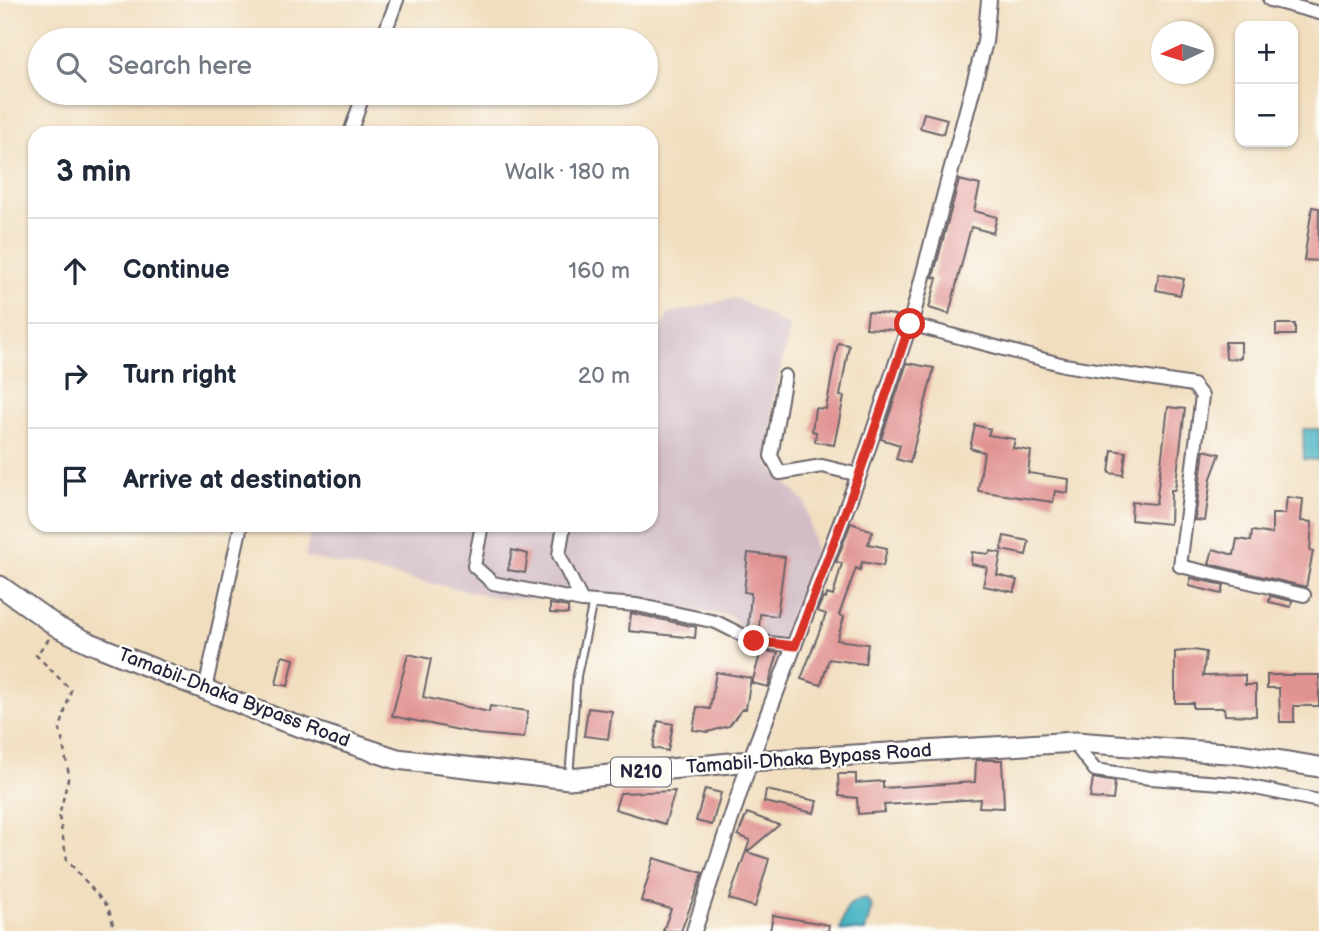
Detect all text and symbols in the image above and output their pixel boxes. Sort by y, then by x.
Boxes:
north arrow [1151,21,1214,84]
map controls [1235,21,1298,147]
button: + [1235,21,1298,84]
search box [28,28,658,105]
icon: search [52,48,90,86]
text: Search here [108,51,252,82]
button: − [1235,84,1298,147]
text: 3 min [56,154,131,190]
text: Walk · 180 m [505,158,630,186]
icon: ahead [56,252,94,290]
text: Continue [123,255,230,286]
text: 160 m [568,257,630,285]
route start [894,308,925,339]
icon: right [56,357,94,395]
text: Turn right [123,360,236,391]
text: 20 m [578,362,630,390]
icon: arrive [56,462,94,500]
text: Arrive at destination [123,465,362,496]
route end [738,625,769,656]
street label: Tamabil-Dhaka Bypass Road [115,643,353,753]
street label: Tamabil-Dhaka Bypass Road [685,739,933,779]
road number: N210 [611,758,671,786]

